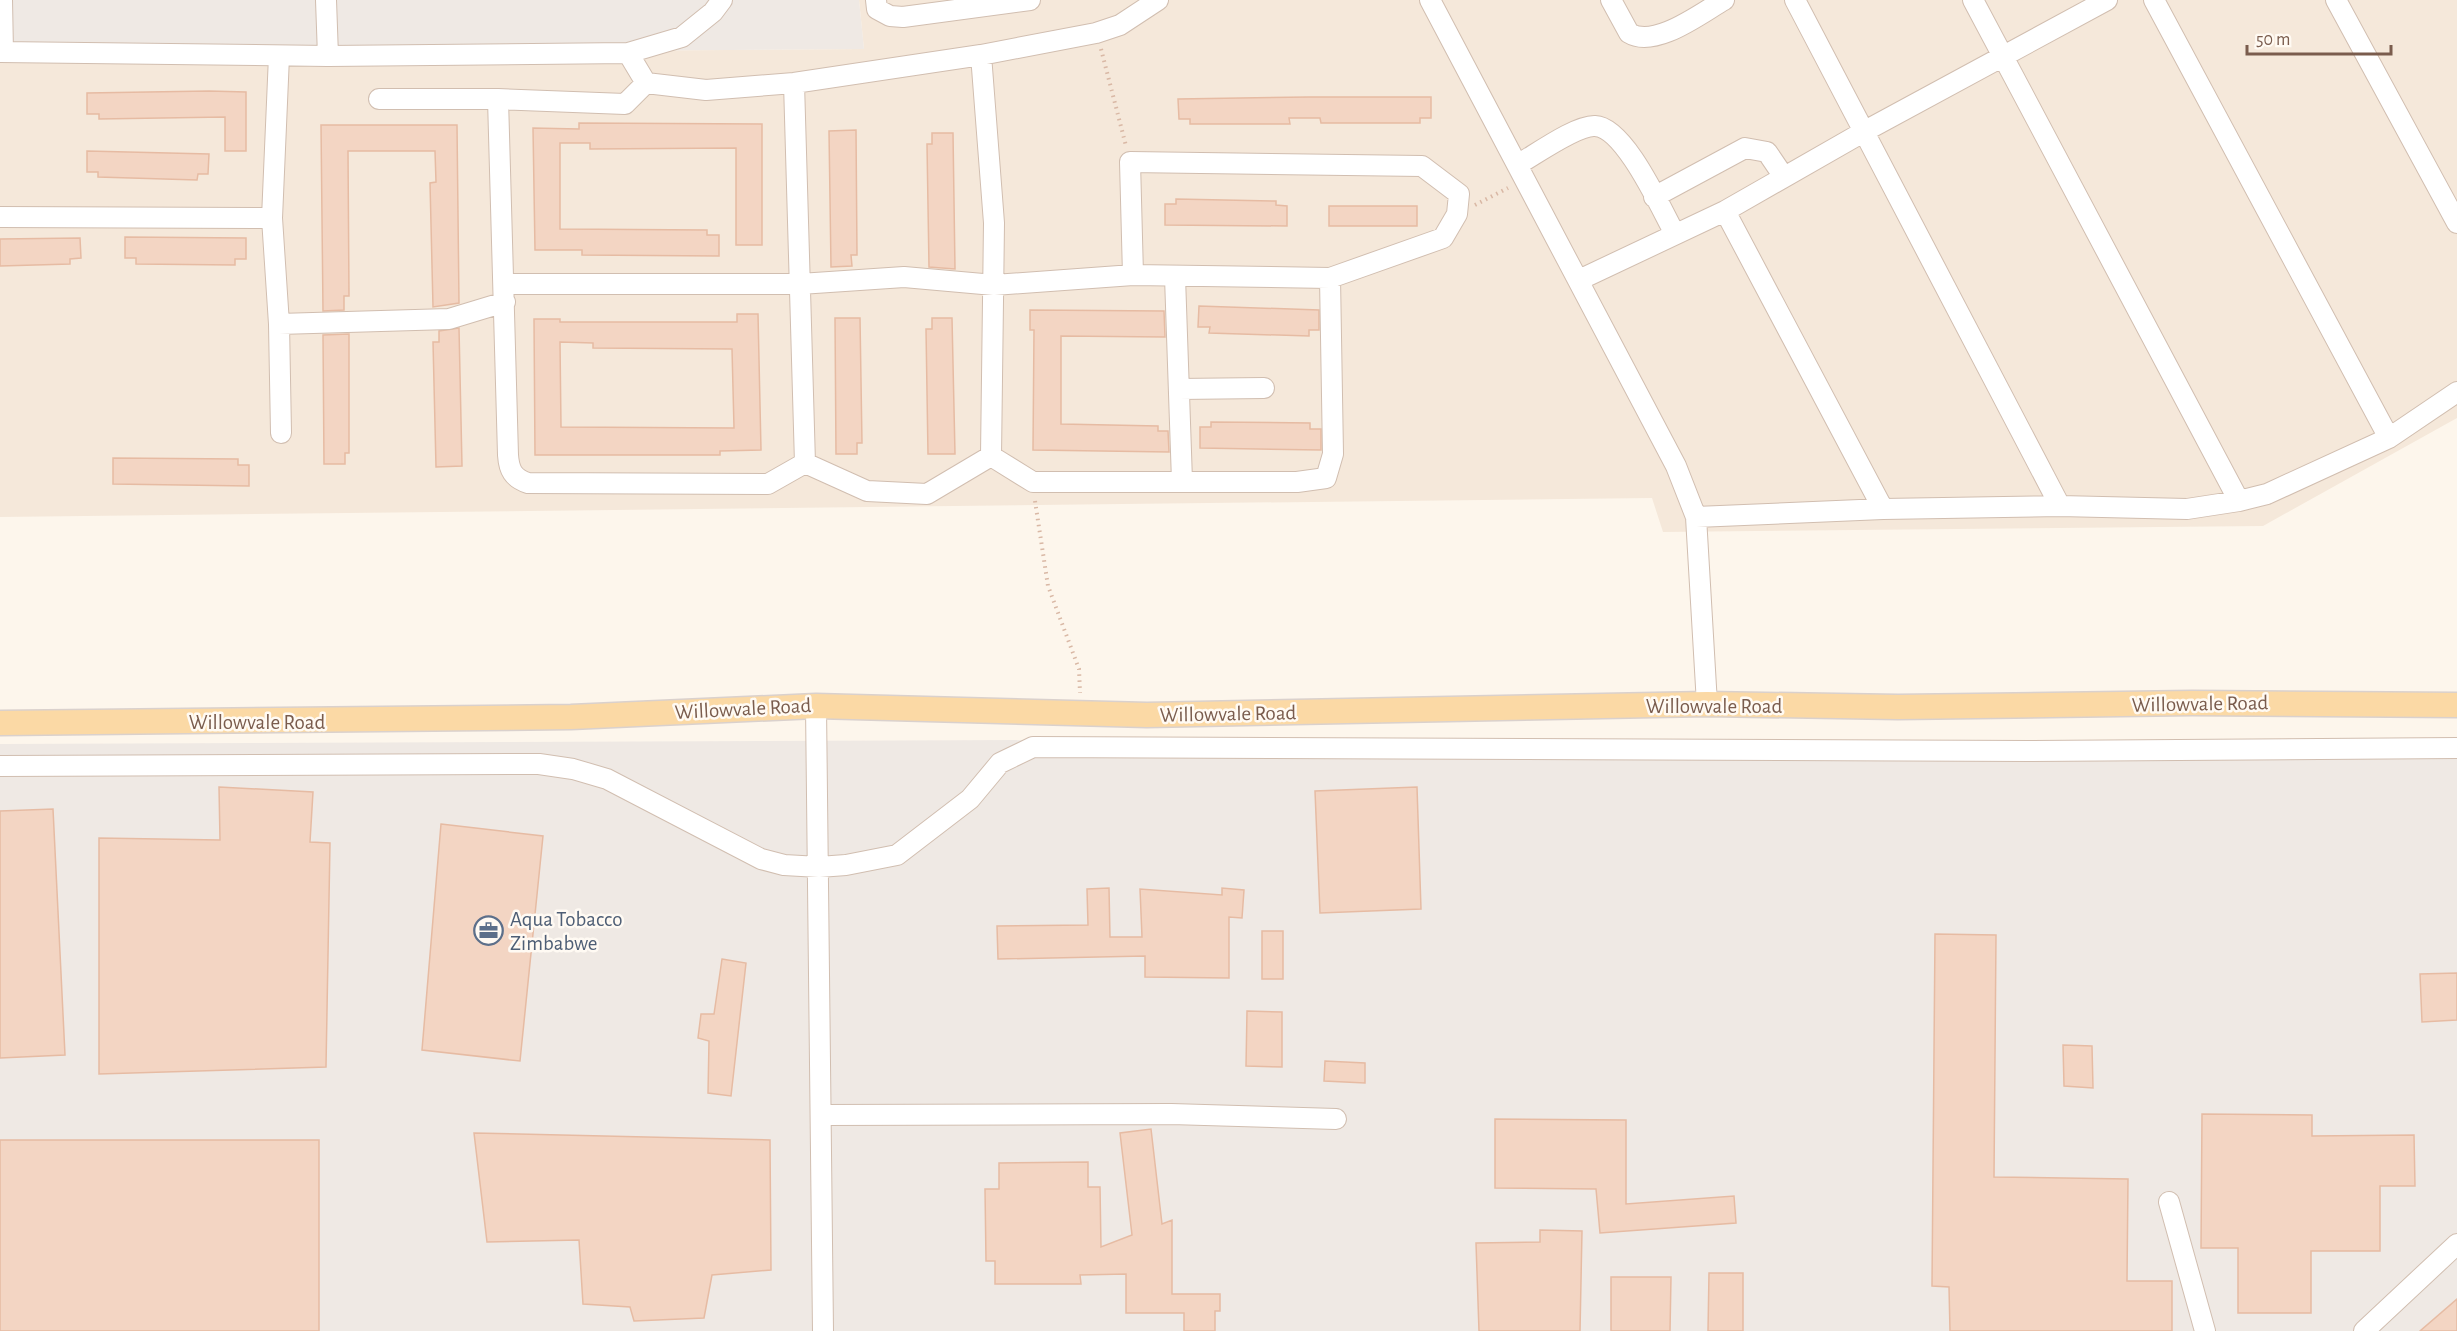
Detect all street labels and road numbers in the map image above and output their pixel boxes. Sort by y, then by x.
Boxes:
street label: Willowvale Road [2131,692,2269,716]
street label: Willowvale Road [674,695,812,723]
street label: Willowvale Road [1646,696,1782,717]
street label: Willowvale Road [1159,702,1297,726]
street label: Willowvale Road [189,712,325,733]

